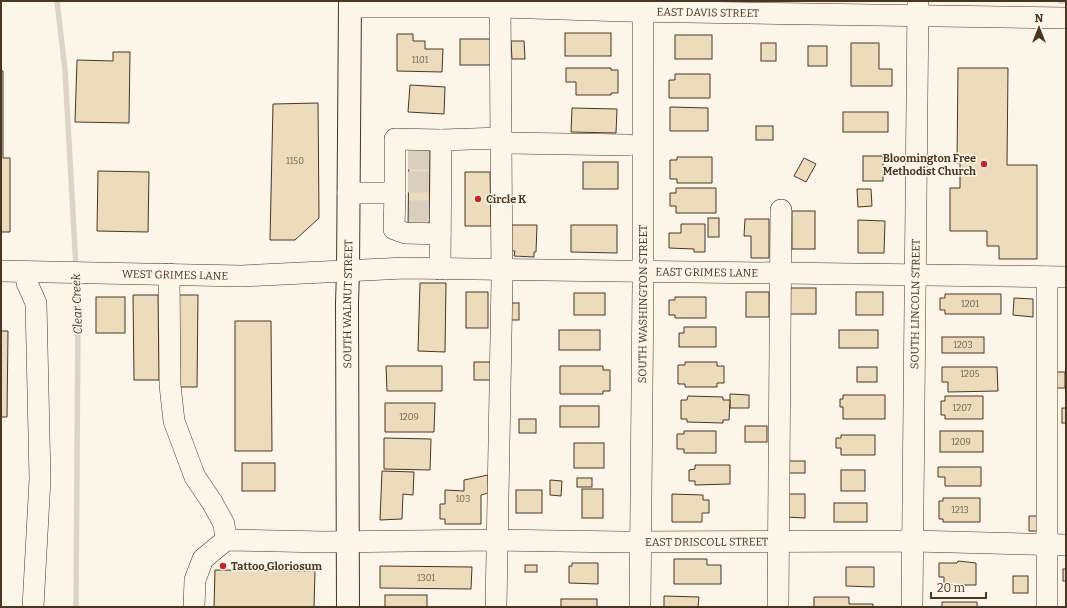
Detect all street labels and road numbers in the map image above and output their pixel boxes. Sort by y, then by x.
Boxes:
street label: EAST DAVIS STREET [656,6,760,20]
street label: SOUTH WASHINGTON STREET [636,224,650,383]
street label: SOUTH LINCOLN STREET [908,238,923,369]
street label: SOUTH WALNUT STREET [341,239,355,368]
street label: EAST GRIMES LANE [655,265,758,280]
street label: WEST GRIMES LANE [122,268,228,283]
street label: EAST DRISCOLL STREET [645,535,769,549]

